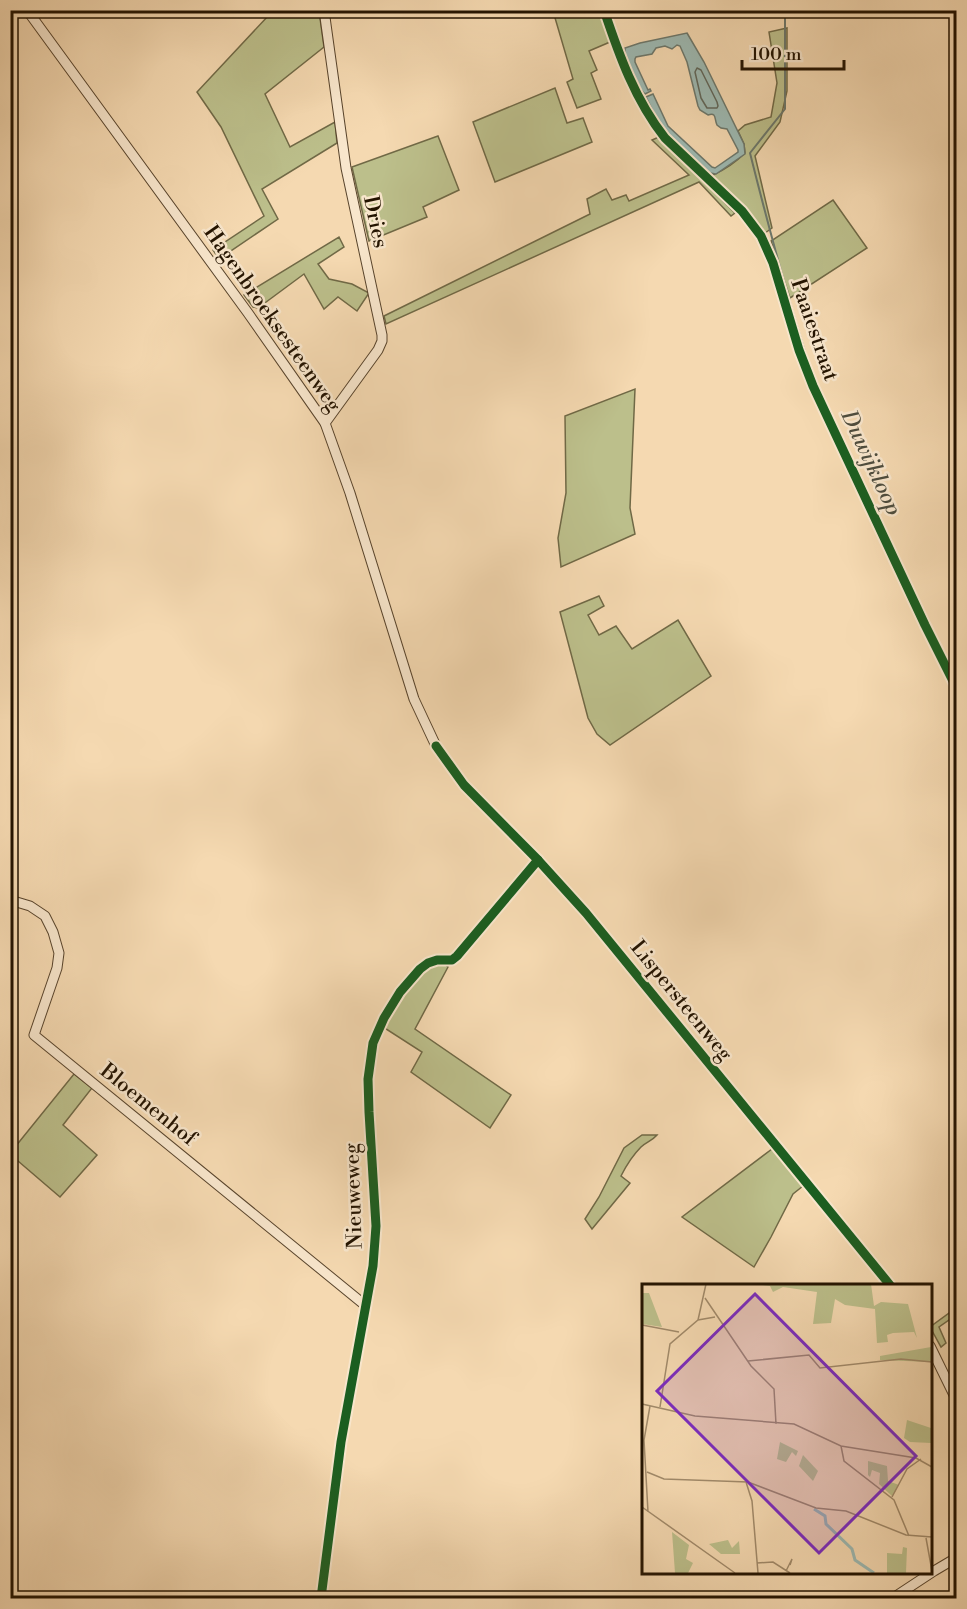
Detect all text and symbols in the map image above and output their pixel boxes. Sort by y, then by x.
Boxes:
scale bar [742,33,844,71]
text: 100 m [751,43,802,66]
street label: Dries [357,194,393,250]
street label: Hagenbroeksesteenweg [198,221,346,418]
street label: Paaiestraat [784,275,844,385]
water label: Duwijkloop [834,405,907,520]
street label: Lispersteenweg [624,935,738,1067]
street label: Bloemenhof [94,1058,203,1153]
street label: Nieuweweg [339,1143,369,1249]
inset map [642,1284,931,1573]

